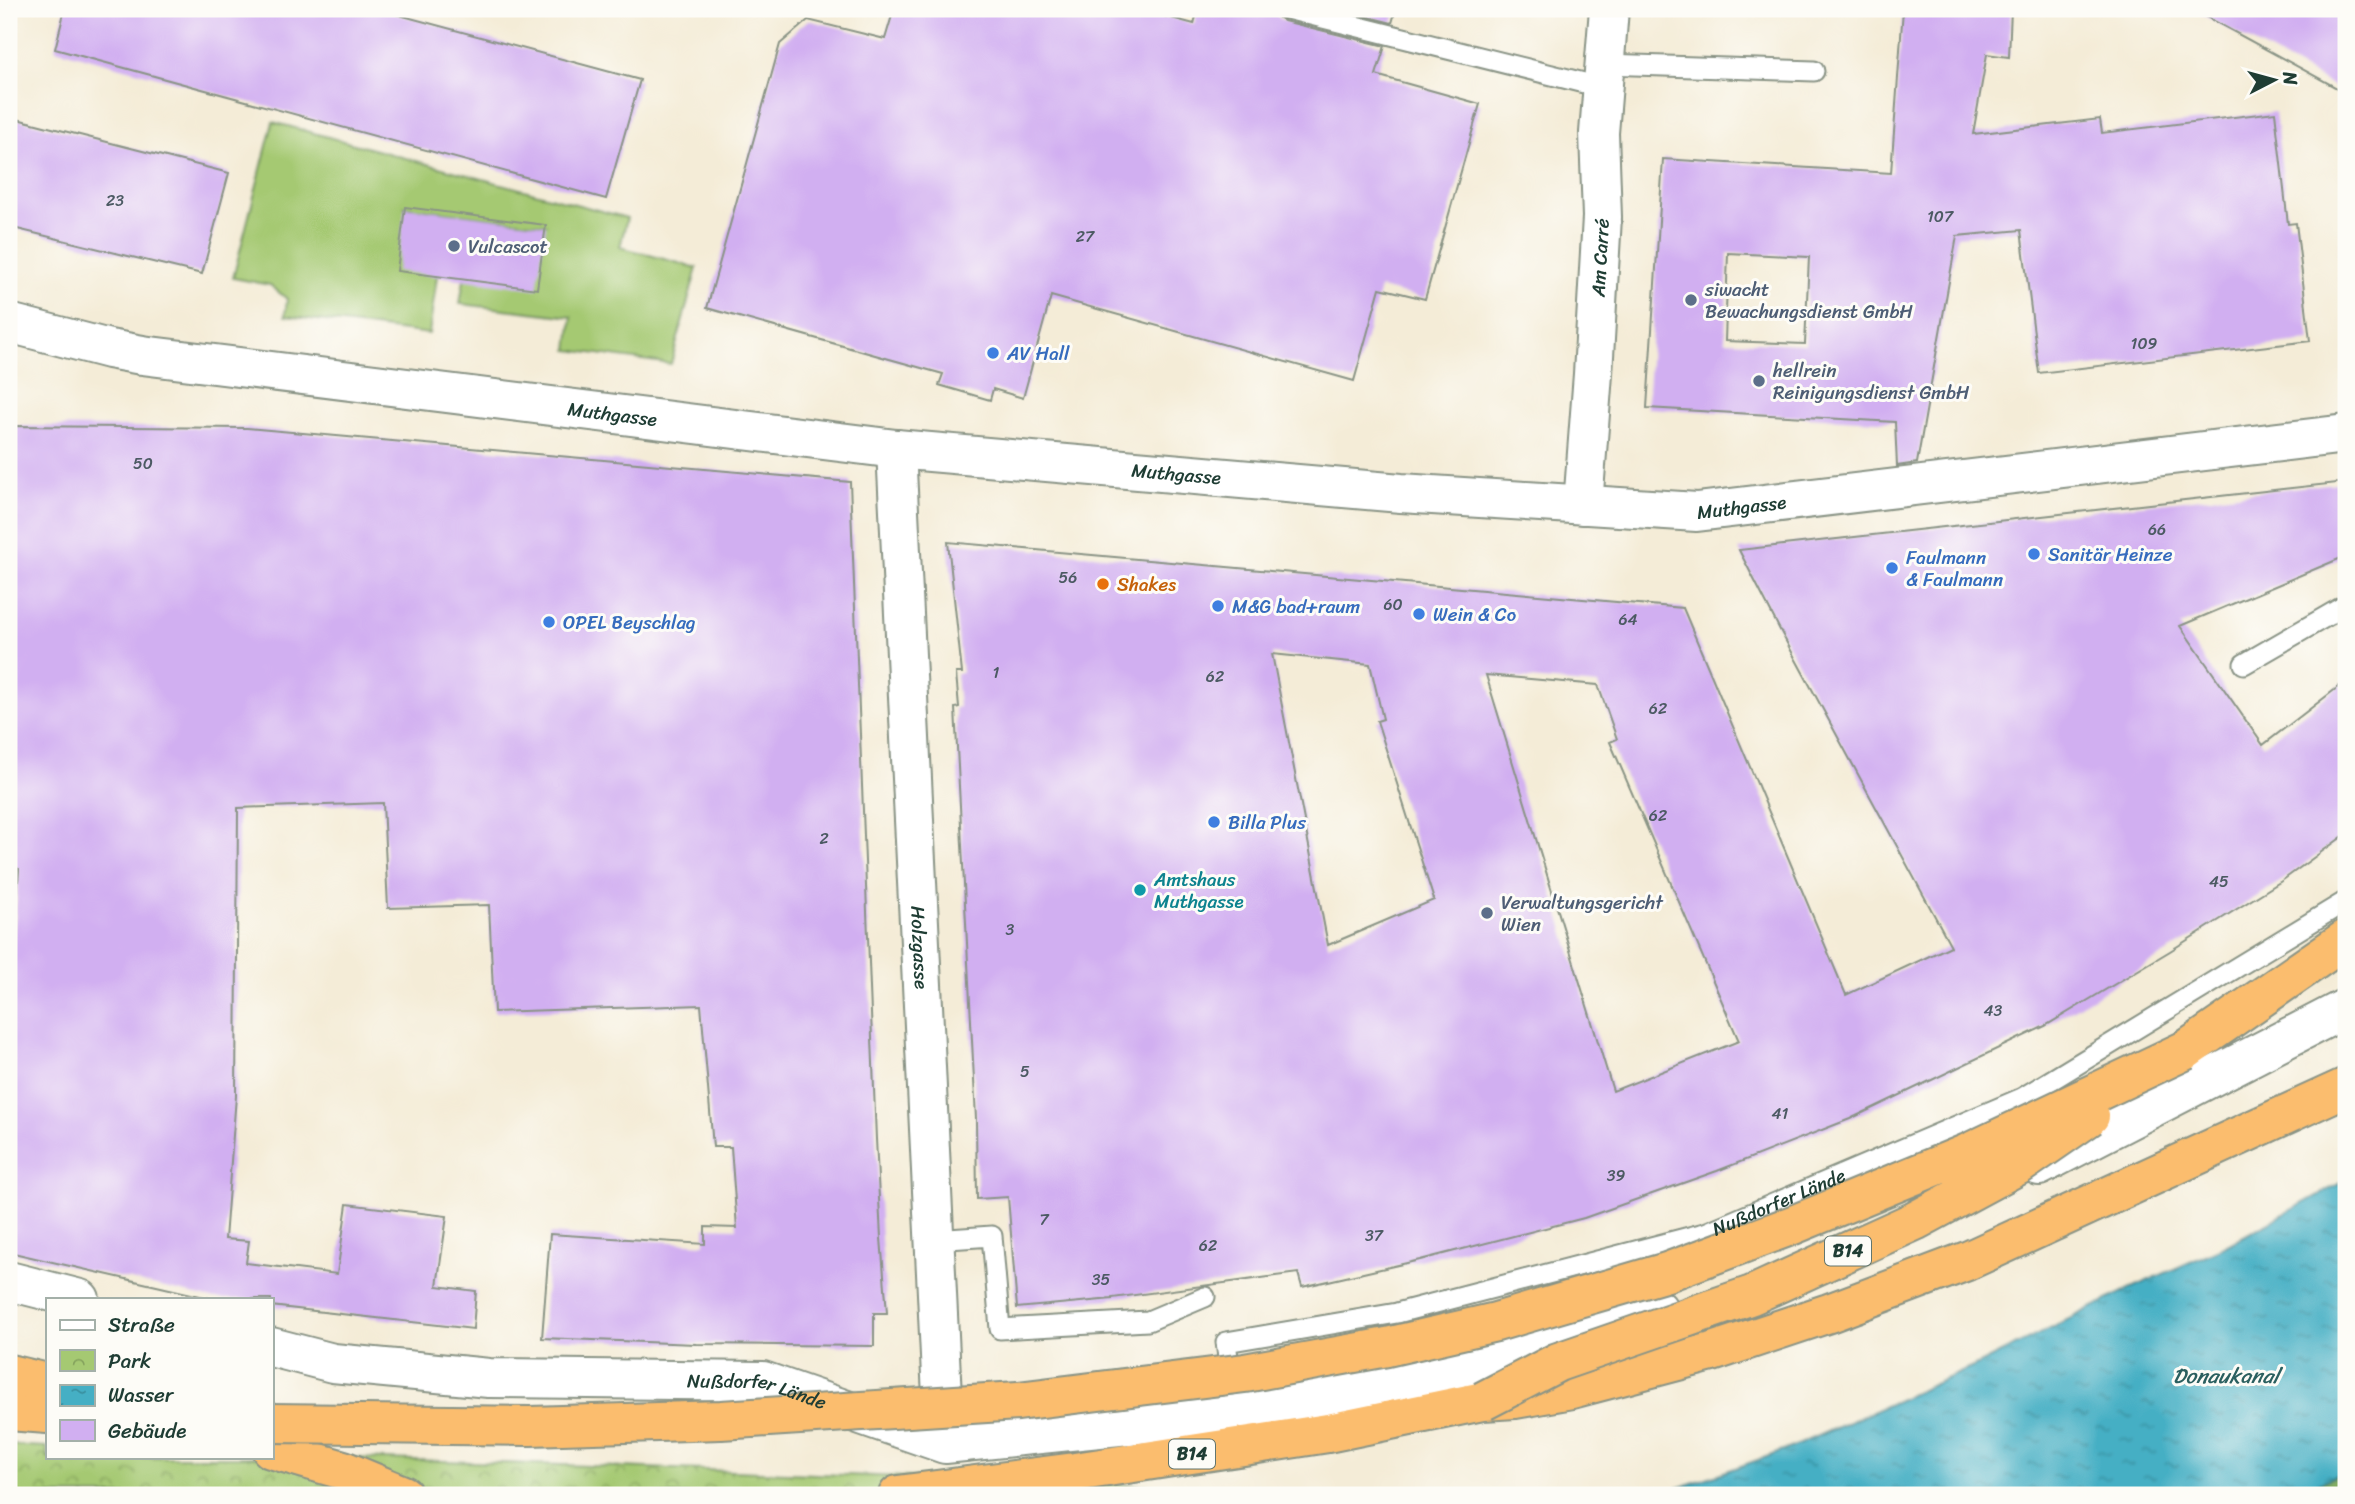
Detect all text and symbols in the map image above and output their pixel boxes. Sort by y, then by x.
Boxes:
north arrow [2240,46,2310,116]
text: N [2273,69,2308,87]
house number: 23 [106,186,124,215]
house number: 107 [1927,202,1954,231]
street label: Am Carré [1581,217,1618,299]
house number: 27 [1076,222,1095,251]
place label: Vulcascot [468,230,548,263]
marker: Vulcascot [446,238,462,254]
place label: siwacht Bewachungsdienst GmbH [1704,273,1914,328]
marker: siwacht Bewachungsdienst GmbH [1683,292,1699,308]
house number: 109 [2131,329,2158,358]
place label: AV Hall [1006,337,1070,370]
marker: AV Hall [985,345,1001,361]
place label: hellrein Reinigungsdienst GmbH [1772,354,1970,409]
marker: hellrein Reinigungsdienst GmbH [1751,373,1767,389]
street label: Muthgasse [566,392,659,436]
house number: 50 [133,449,153,478]
street label: Muthgasse [1130,453,1222,494]
street label: Muthgasse [1695,485,1788,528]
house number: 66 [2148,515,2166,544]
place label: Sanitär Heinze [2048,538,2173,571]
place label: Faulmann & Faulmann [1906,541,2003,596]
marker: Sanitär Heinze [2026,546,2042,562]
marker: Faulmann & Faulmann [1884,560,1900,576]
house number: 56 [1059,563,1077,592]
place label: Shakes [1117,568,1176,601]
marker: Shakes [1095,576,1111,592]
place label: M&G bad+raum [1232,590,1360,623]
house number: 60 [1383,590,1403,619]
marker: M&G bad+raum [1210,598,1226,614]
place label: Wein & Co [1433,598,1516,631]
house number: 64 [1618,605,1638,634]
place label: OPEL Beyschlag [563,606,696,639]
marker: Wein & Co [1411,606,1427,622]
marker: OPEL Beyschlag [541,614,557,630]
house number: 1 [993,658,1000,687]
house number: 62 [1206,662,1224,691]
house number: 62 [1649,694,1667,723]
house number: 62 [1649,801,1667,830]
place label: Billa Plus [1228,806,1306,839]
marker: Billa Plus [1206,814,1222,830]
house number: 2 [819,824,829,853]
place label: Amtshaus Muthgasse [1153,863,1244,918]
house number: 45 [2209,867,2229,896]
marker: Amtshaus Muthgasse [1132,882,1148,898]
place label: Verwaltungsgericht Wien [1501,886,1664,941]
street label: Holzgasse [902,905,939,990]
marker: Verwaltungsgericht Wien [1479,905,1495,921]
house number: 3 [1006,915,1015,944]
house number: 43 [1984,996,2003,1025]
house number: 5 [1020,1057,1030,1086]
house number: 41 [1772,1099,1789,1128]
street label: Nußdorfer Lände [1707,1158,1851,1245]
house number: 39 [1607,1161,1625,1190]
house number: 7 [1039,1205,1049,1234]
house number: 37 [1365,1221,1384,1250]
house number: 62 [1199,1231,1217,1260]
road number: B14 [1825,1236,1871,1266]
house number: 35 [1092,1265,1111,1294]
legend [46,1298,273,1458]
text: Straße [108,1306,175,1344]
text: Park [108,1342,151,1380]
water label: Donaukanal [2173,1357,2284,1395]
street label: Nußdorfer Lände [687,1364,831,1418]
text: Wasser [108,1376,175,1414]
text: Gebäude [108,1412,186,1450]
road number: B14 [1169,1440,1215,1469]

